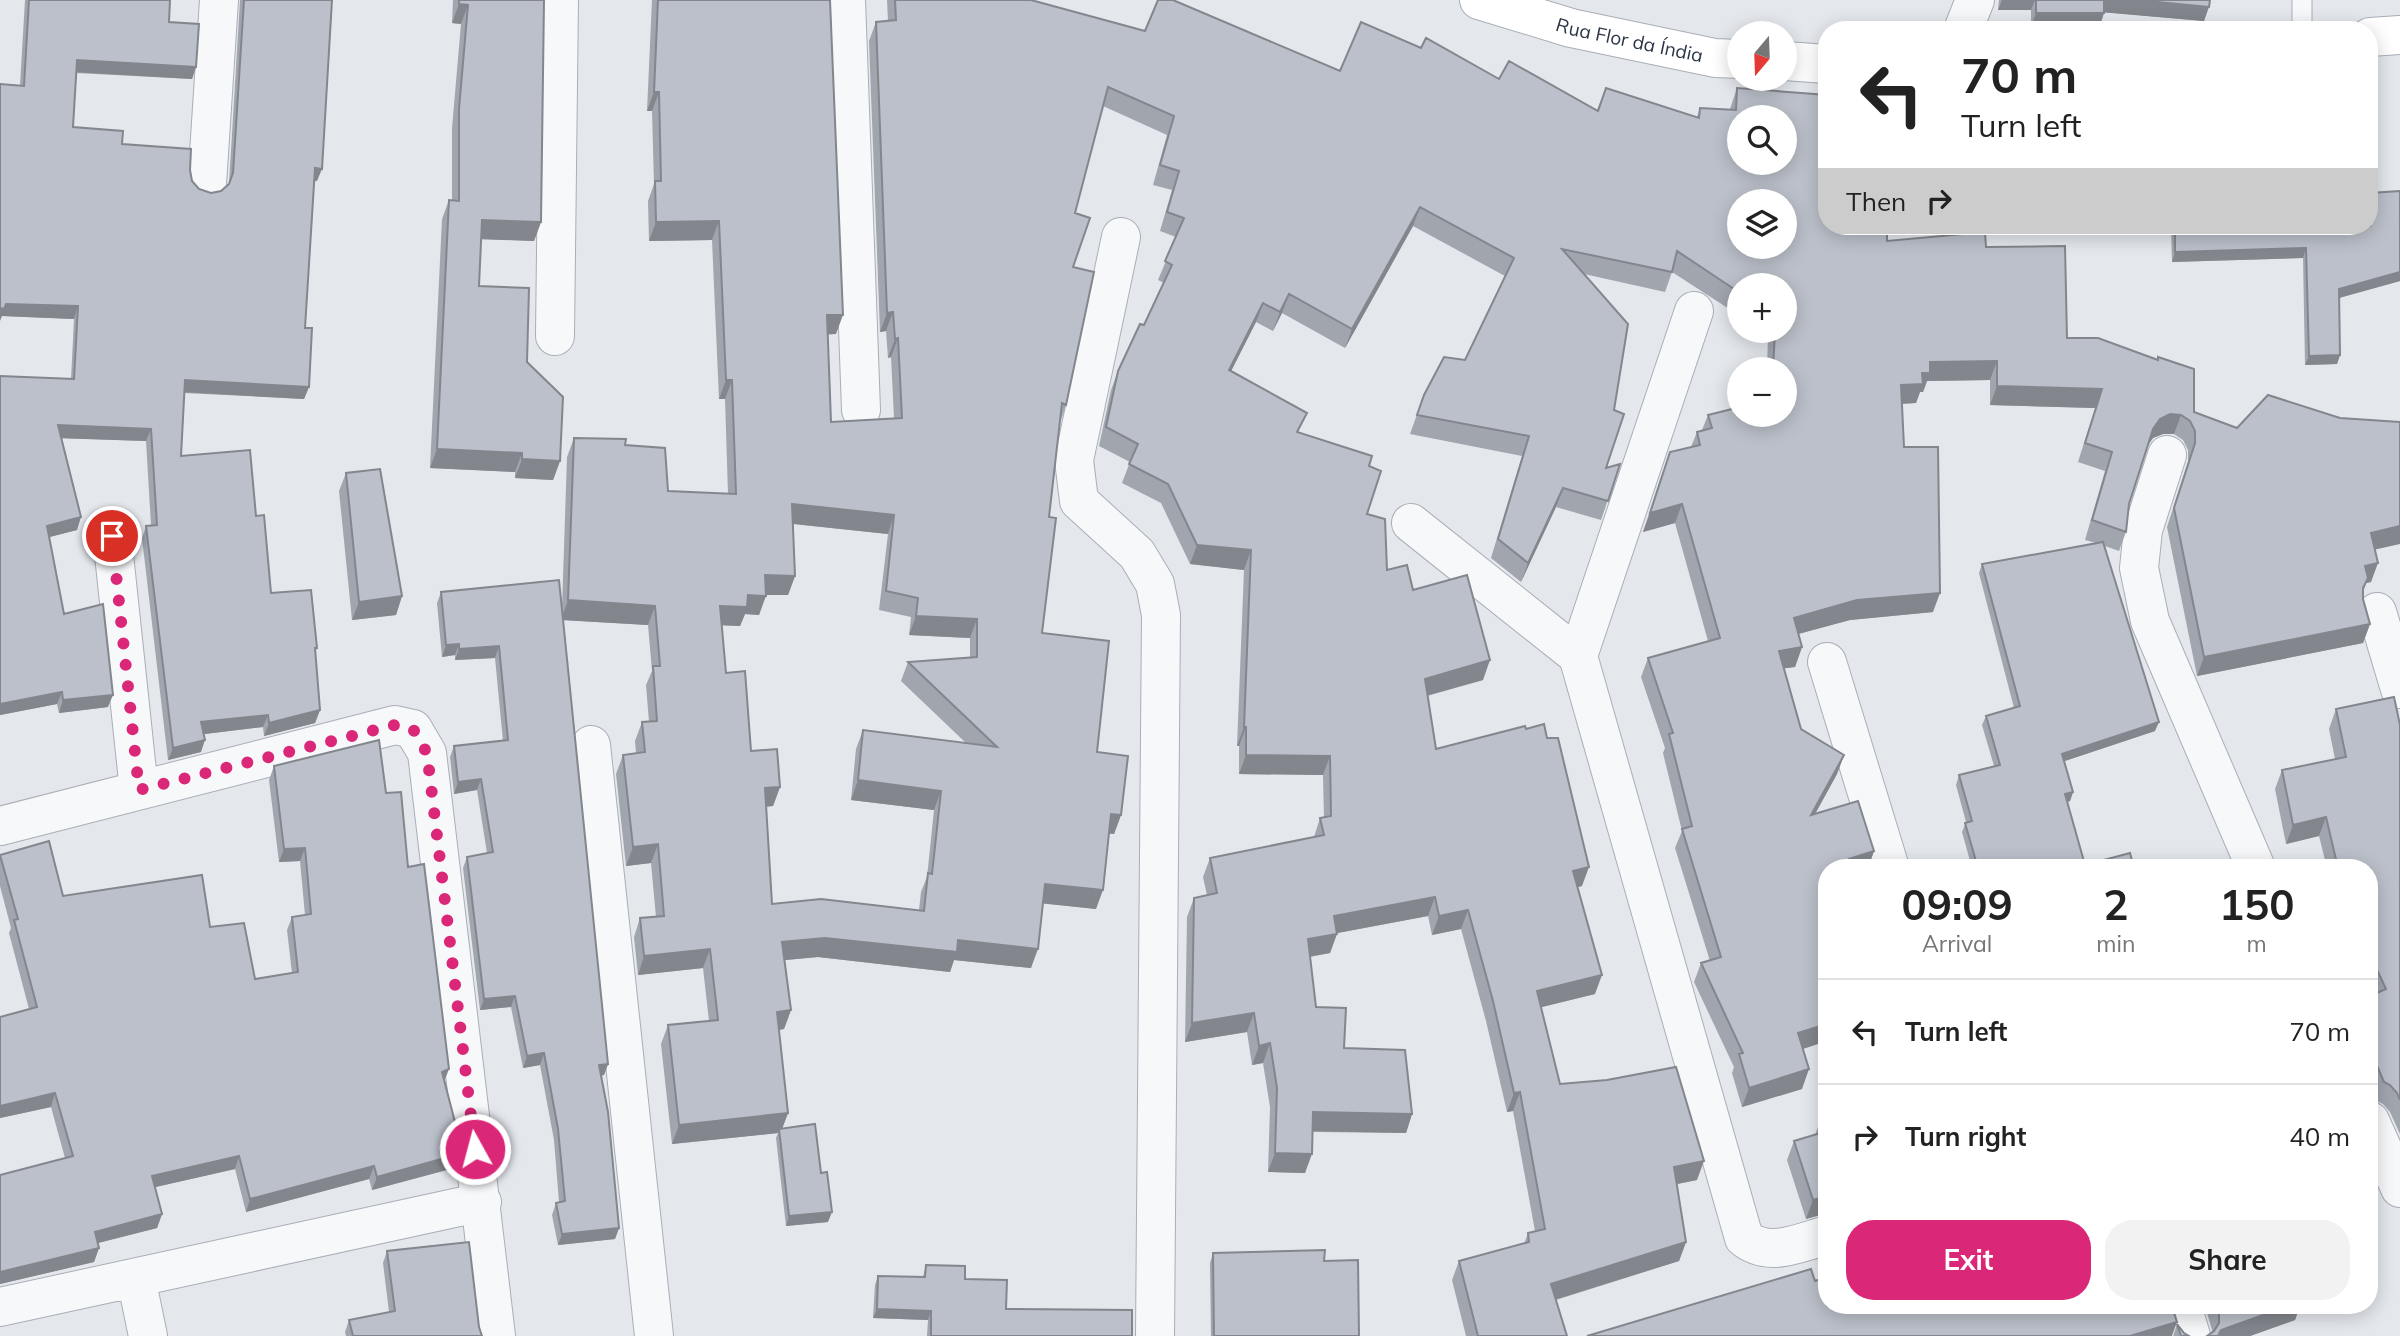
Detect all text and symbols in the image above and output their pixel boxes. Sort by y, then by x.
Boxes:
street label: Rua Flor da Índia [1553,12,1705,67]
north arrow [1727,21,1797,91]
map controls [1727,21,1797,427]
text: 70 m [1961,44,2077,105]
icon: left [1846,49,1937,140]
button: search [1727,105,1797,175]
text: Turn left [1961,105,2081,145]
icon: right [1920,182,1958,220]
text: Then [1846,185,1906,218]
button: layers [1727,189,1797,259]
button: + [1727,273,1797,343]
button: − [1727,357,1797,427]
pin [82,506,142,566]
icon: arrive [93,517,131,555]
text: 09:09 [1902,878,2013,931]
text: 2 [2103,878,2128,931]
text: 150 [2219,878,2294,931]
text: Arrival [1922,929,1992,958]
text: min [2096,929,2135,958]
text: m [2247,929,2267,958]
icon: left [1846,1013,1884,1051]
text: Turn left [1905,1015,2007,1048]
text: 70 m [2289,1015,2350,1048]
position arrow [438,1112,512,1186]
icon: right [1846,1118,1884,1156]
text: Turn right [1905,1120,2026,1153]
text: 40 m [2289,1120,2350,1153]
button: Exit [1846,1220,2091,1300]
button: Share [2105,1220,2350,1300]

